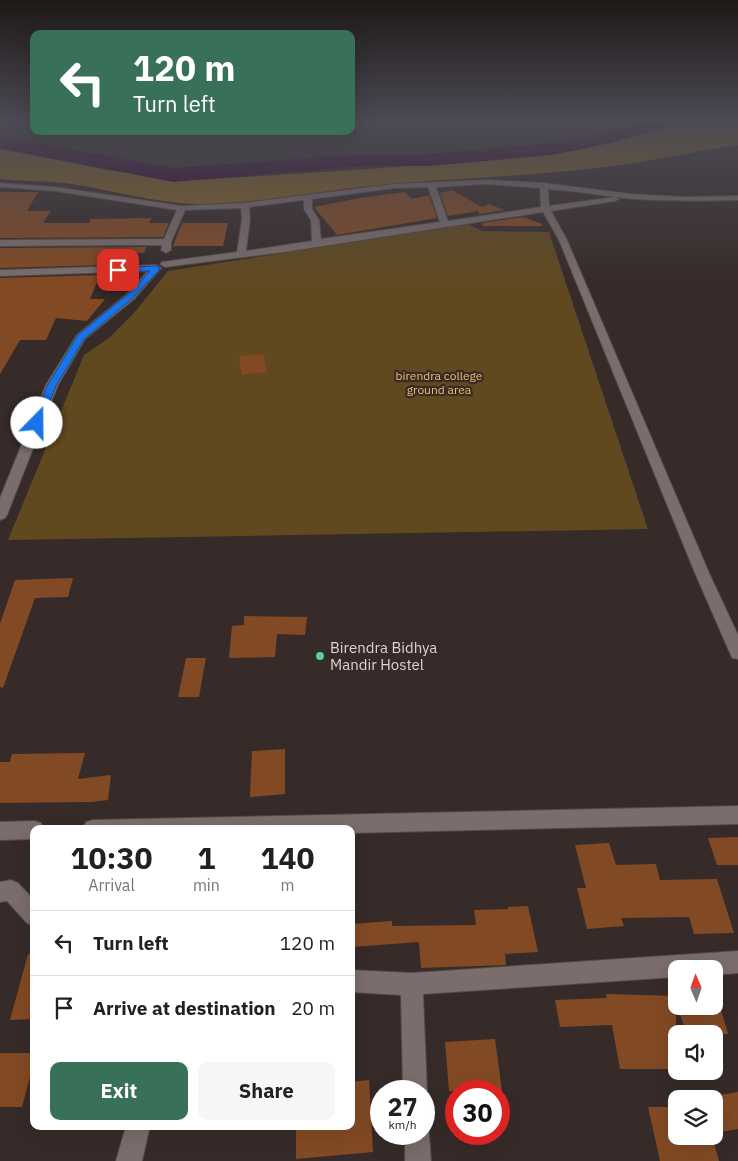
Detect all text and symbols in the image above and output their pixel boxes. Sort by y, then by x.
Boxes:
text: 120 m [133,45,236,91]
icon: left [50,50,115,115]
text: Turn left [133,89,216,118]
pin [97,249,139,291]
icon: arrive [104,256,132,284]
park label: birendra college ground area [396,368,483,397]
position arrow [10,396,62,448]
place label: Birendra Bidhya Mandir Hostel [330,638,437,674]
marker: Birendra Bidhya Mandir Hostel [314,650,326,662]
text: 10:30 [71,838,152,877]
text: 1 [197,838,215,877]
text: 140 [260,838,314,877]
text: Arrival [88,875,135,895]
text: min [193,875,220,895]
text: m [280,875,294,895]
icon: left [50,929,78,957]
text: Turn left [93,931,169,955]
text: 120 m [280,931,335,955]
north arrow [668,960,722,1015]
map controls [668,960,723,1145]
icon: arrive [50,994,78,1022]
text: Arrive at destination [93,996,276,1020]
text: 20 m [291,996,335,1020]
button: sound [668,1025,723,1080]
button: Exit [50,1062,188,1120]
button: Share [198,1062,335,1120]
speed limit sign: 30 [445,1080,510,1145]
text: 27 [387,1090,418,1123]
button: layers [668,1090,723,1145]
text: km/h [388,1117,417,1132]

